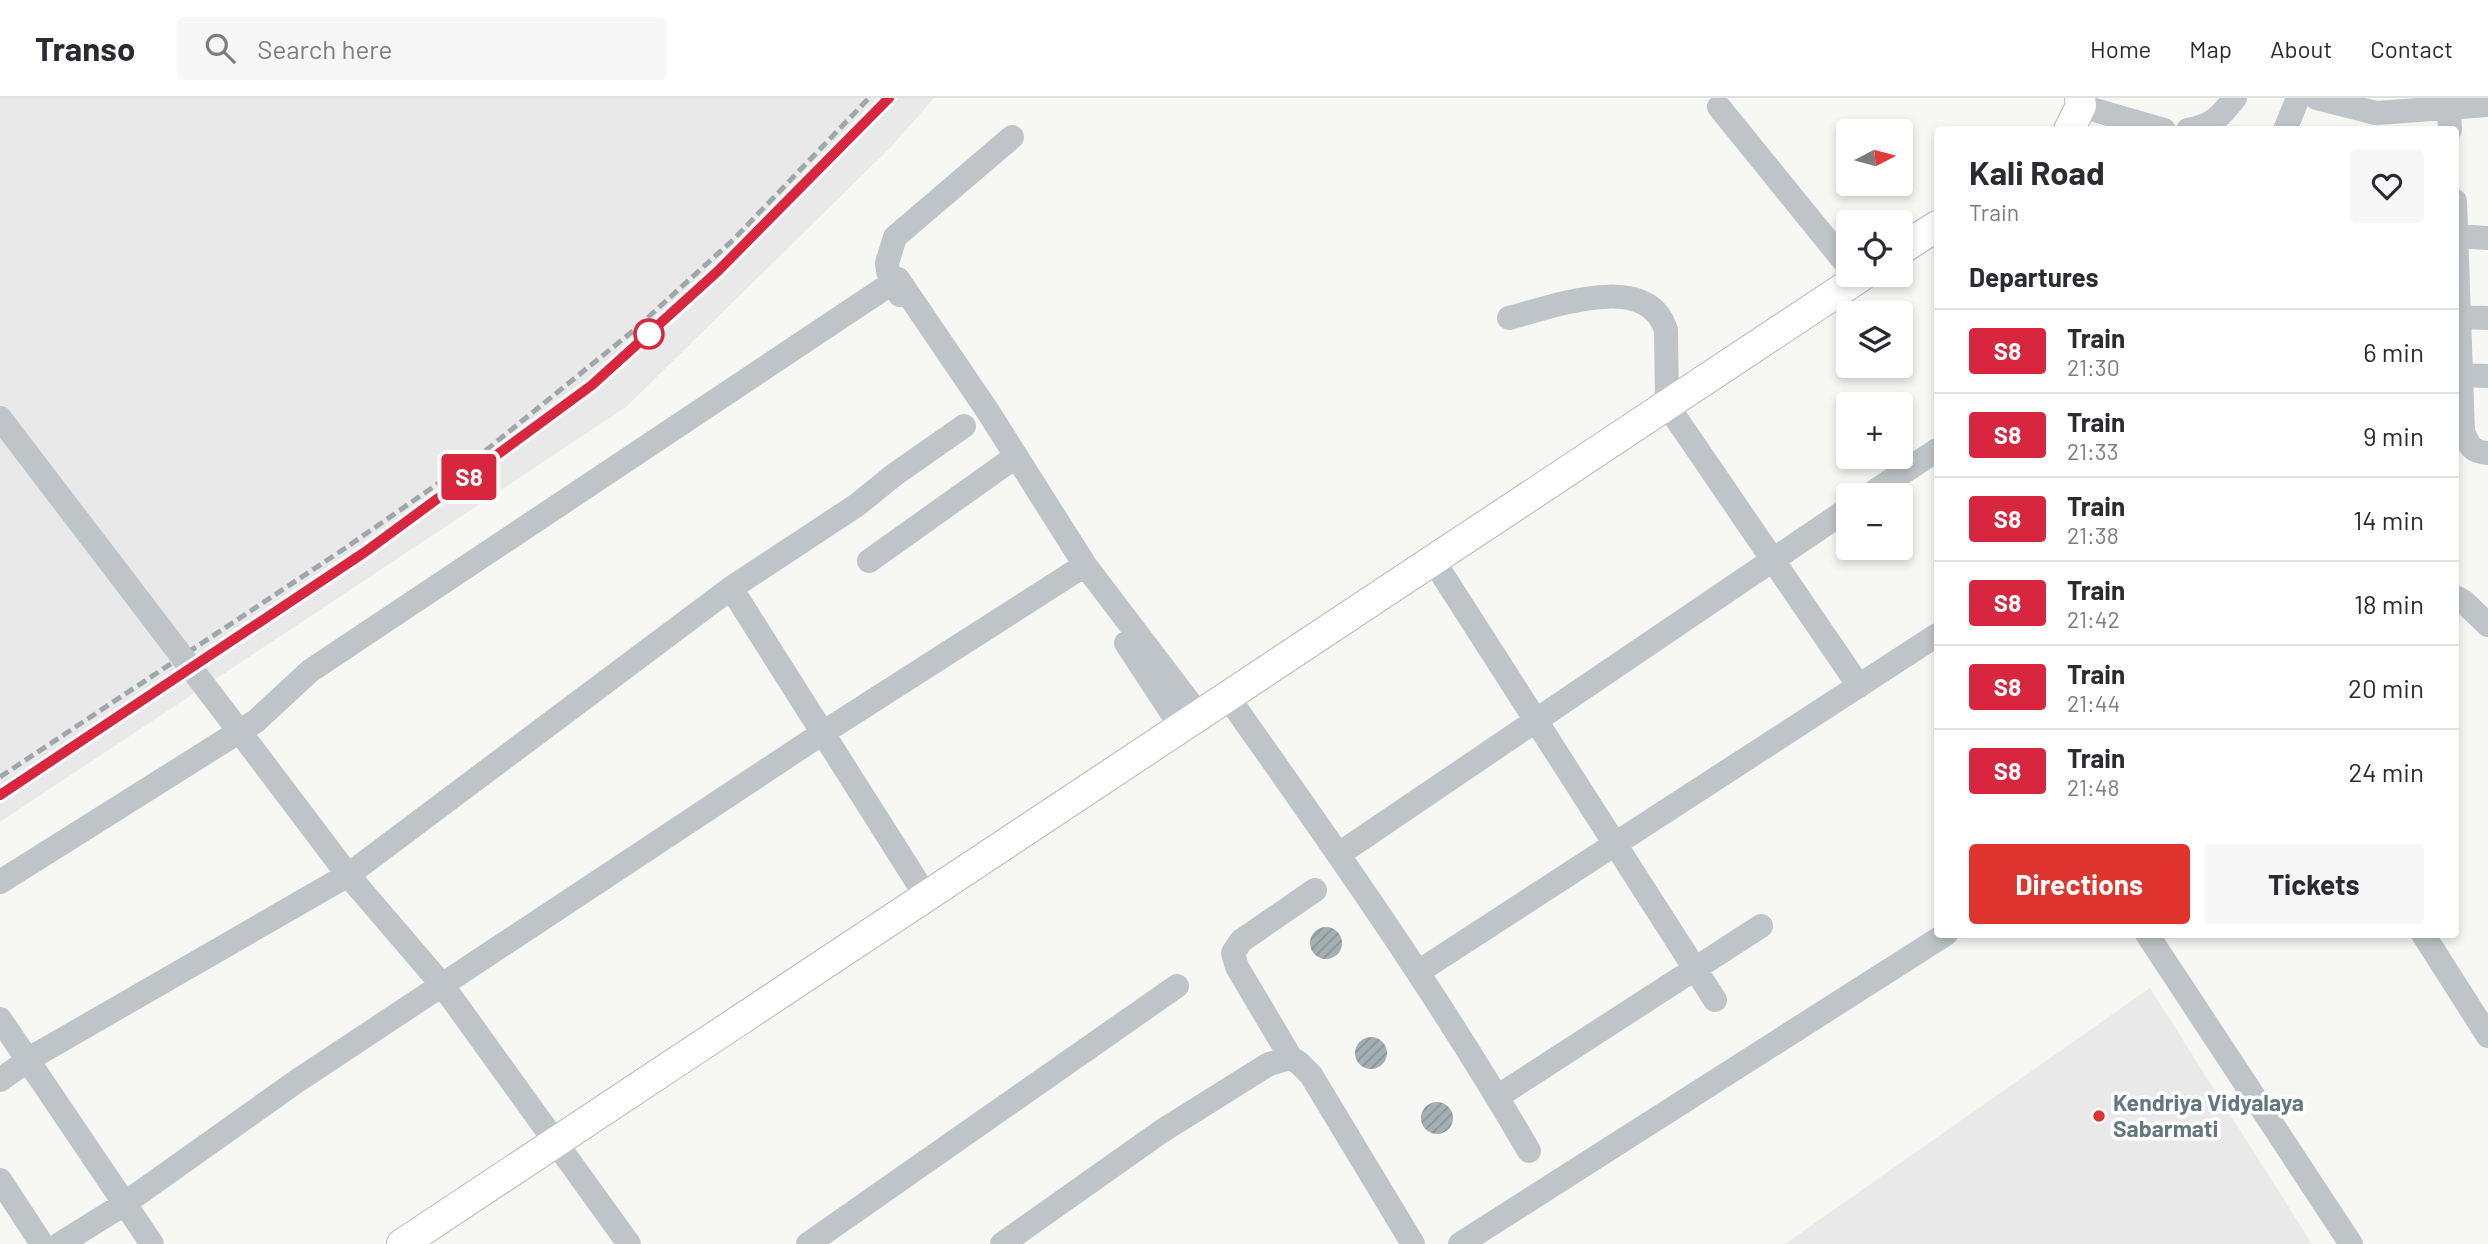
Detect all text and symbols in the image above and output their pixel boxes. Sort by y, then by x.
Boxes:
search box [177,17,667,80]
text: Transo [35,28,135,68]
icon: search [201,29,239,67]
text: Search here [257,33,392,64]
text: Home [2090,34,2151,63]
text: Map [2189,34,2232,63]
text: About [2270,34,2332,63]
text: Contact [2370,34,2453,63]
north arrow [1836,119,1913,196]
map controls [1836,119,1913,560]
button: heart [2350,149,2424,223]
text: Kali Road [1969,152,2105,192]
text: Train [1969,198,2019,226]
button: locate [1836,210,1913,287]
text: Departures [1969,261,2099,292]
button: layers [1836,301,1913,378]
unlabelled marker [634,319,664,349]
text: Train [2067,322,2125,353]
text: S8 [1994,336,2021,365]
text: 6 min [2363,336,2424,367]
text: 21:30 [2067,353,2120,381]
button: + [1836,392,1913,469]
text: Train [2067,406,2125,437]
text: S8 [1994,420,2021,449]
text: 9 min [2363,420,2424,451]
text: 21:33 [2067,437,2119,465]
line badge: S8 [438,454,500,500]
text: S8 [455,462,483,491]
button: − [1836,483,1913,560]
text: Train [2067,490,2125,521]
text: S8 [1994,504,2021,533]
text: 14 min [2353,504,2424,535]
text: 21:38 [2067,521,2119,549]
text: Train [2067,574,2125,605]
text: S8 [1994,588,2021,617]
text: 18 min [2354,588,2424,619]
text: 21:42 [2067,605,2120,633]
text: Train [2067,658,2125,689]
text: S8 [1994,672,2021,701]
text: 20 min [2348,672,2424,703]
text: 21:44 [2067,689,2120,717]
text: Train [2067,742,2125,773]
text: S8 [1994,756,2021,785]
text: 24 min [2348,756,2424,787]
text: 21:48 [2067,773,2120,801]
button: Directions [1969,844,2190,924]
button: Tickets [2204,844,2424,924]
place label: Kendriya Vidyalaya Sabarmati [2113,1088,2304,1142]
marker: Kendriya Vidyalaya Sabarmati [2091,1108,2107,1124]

